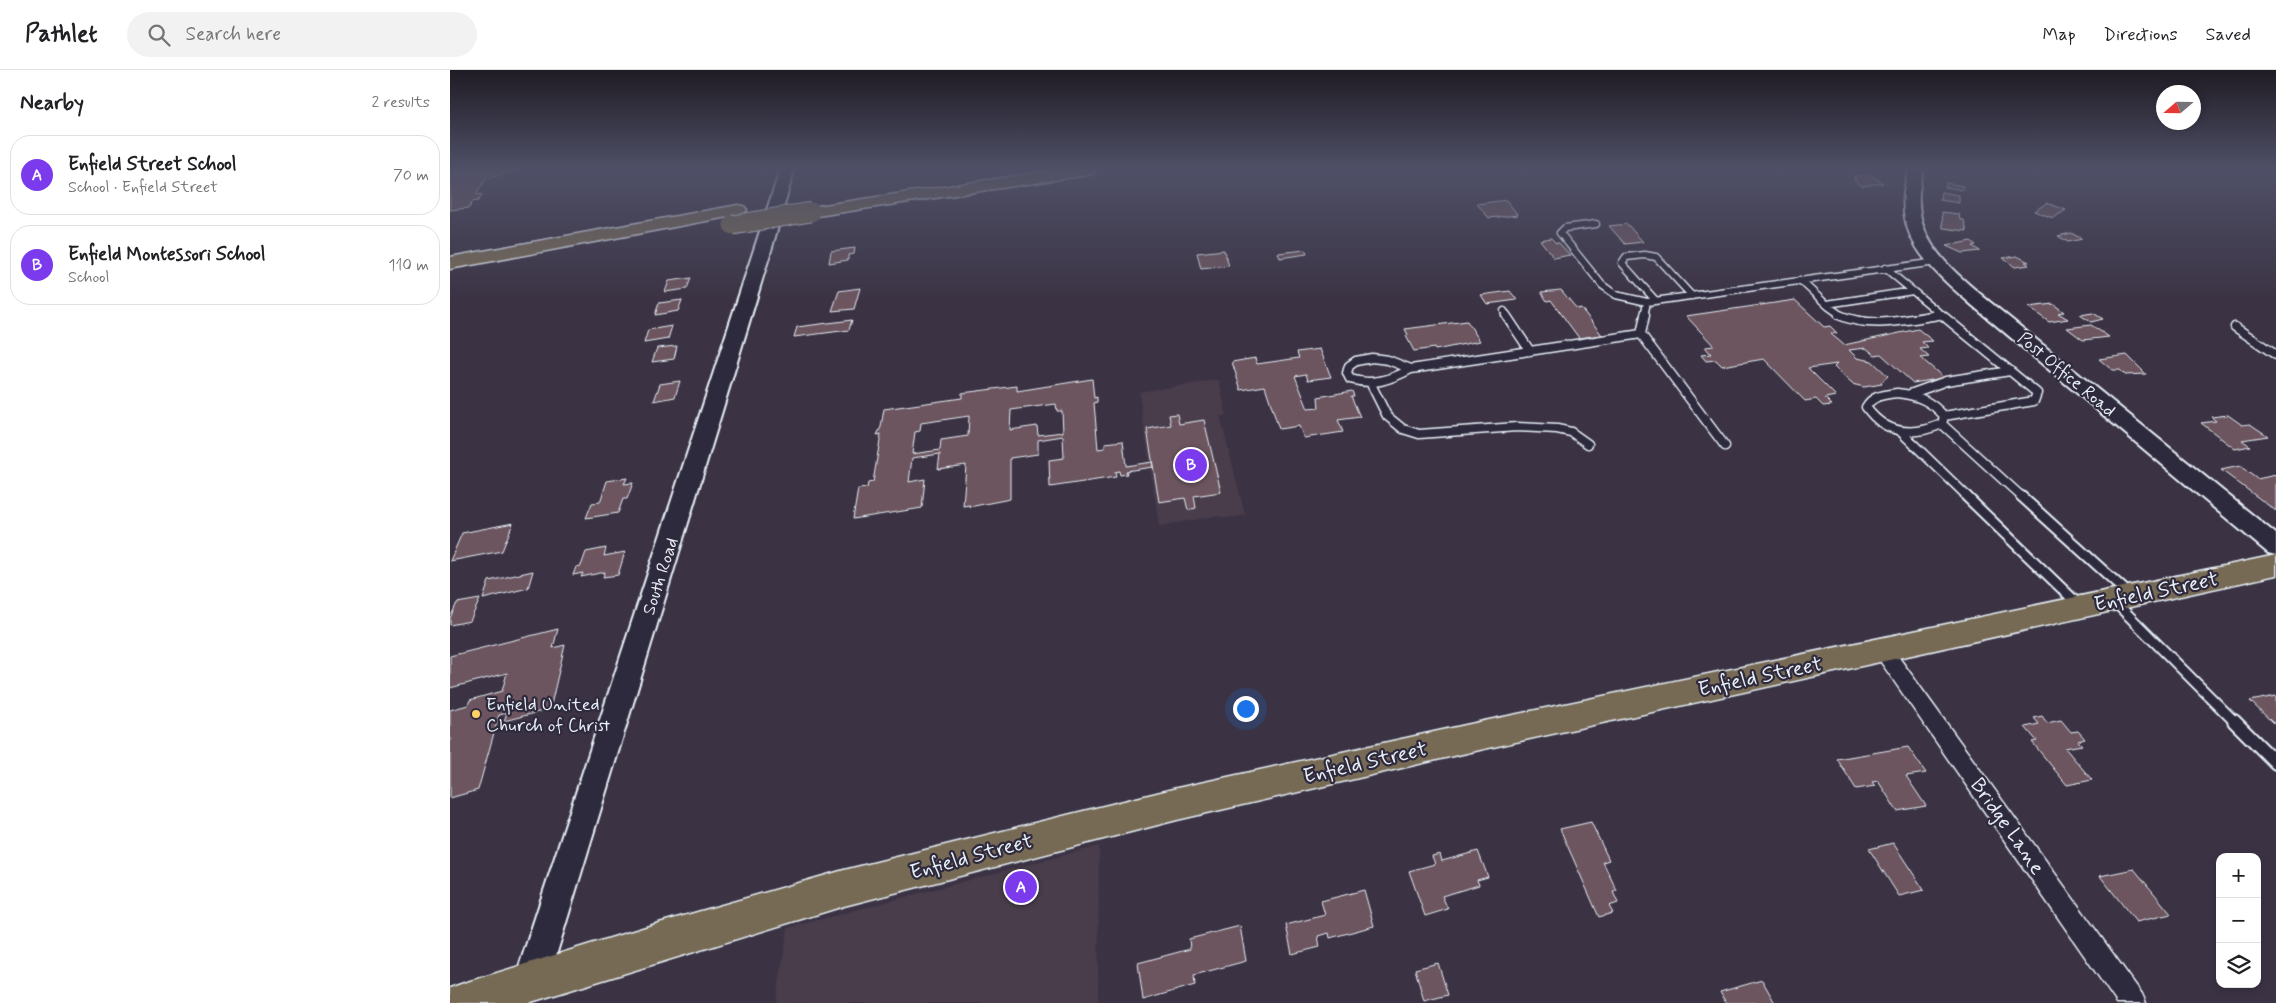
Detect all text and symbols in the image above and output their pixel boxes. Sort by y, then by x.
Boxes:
search box [127,12,477,57]
text: Pathlet [25,19,97,50]
icon: search [145,21,173,49]
text: Search here [185,22,281,47]
text: Map [2043,23,2076,47]
text: Directions [2104,23,2178,47]
text: Saved [2206,23,2251,47]
north arrow [2156,85,2201,130]
text: Nearby [20,89,84,117]
text: 2 results [372,92,430,113]
text: Enfield Street School [68,152,237,177]
text: A [32,165,42,186]
text: 70 m [393,165,429,186]
text: School · Enfield Street [68,177,218,198]
text: Enfield Montessori School [68,242,265,267]
text: B [32,255,42,276]
text: 110 m [388,255,429,276]
text: School [68,267,109,288]
street label: Post Office Road [2012,327,2120,423]
pin: B [1175,446,1207,484]
street label: South Road [637,535,685,618]
street label: Enfield Street [2092,565,2221,619]
street label: Enfield Street [1696,650,1825,704]
place label: Enfield United Church of Christ [486,693,611,738]
your location [1233,696,1259,722]
marker: Enfield United Church of Christ [470,708,482,720]
street label: Enfield Street [1301,735,1430,791]
street label: Bridge Lane [1964,773,2051,881]
street label: Enfield Street [907,827,1036,887]
map controls [2216,853,2261,988]
button: + [2216,853,2261,898]
pin: A [1005,868,1037,906]
button: − [2216,898,2261,943]
button: layers [2216,943,2261,988]

